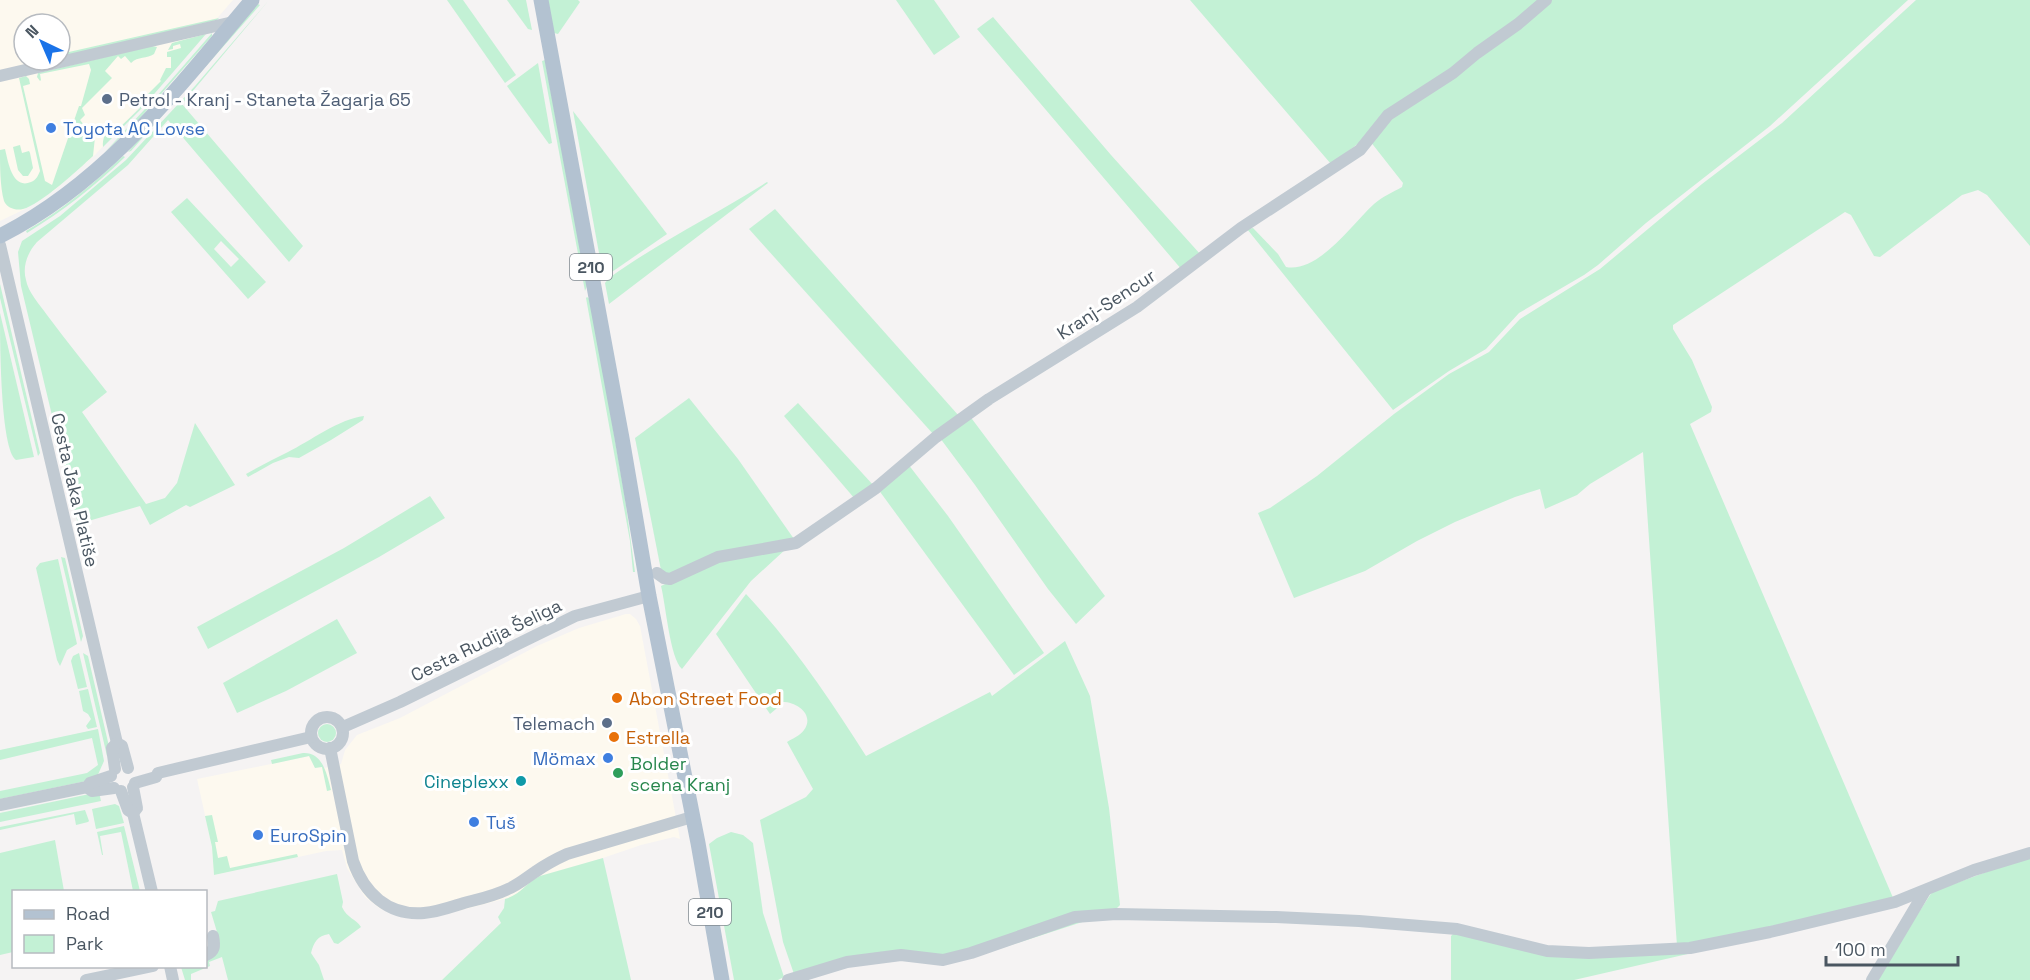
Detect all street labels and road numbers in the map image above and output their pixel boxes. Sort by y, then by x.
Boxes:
road number: 210 [570,254,612,280]
street label: Kranj-Sencur [1052,264,1160,344]
street label: Cesta Jaka Platiše [46,411,104,569]
street label: Cesta Rudija Šeliga [407,594,565,686]
road number: 210 [689,899,731,925]

